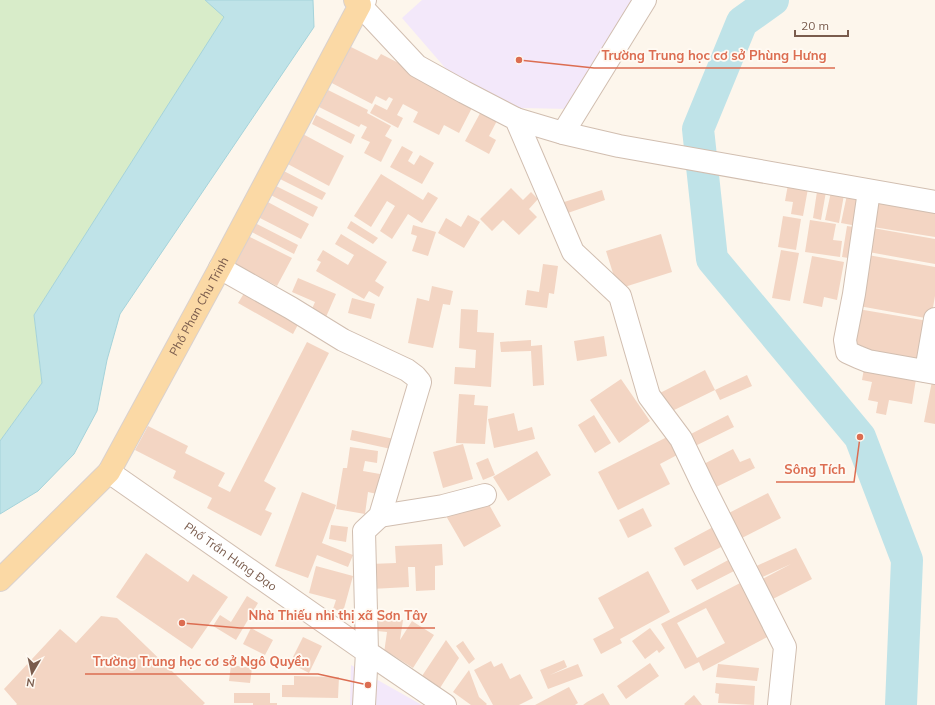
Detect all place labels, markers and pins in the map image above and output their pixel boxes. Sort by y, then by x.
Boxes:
callout: Trường Trung học cơ sở Phùng Hưng [594,43,835,68]
callout: Sông Tích [776,457,854,482]
callout: Nhà Thiếu nhi thị xã Sơn Tây [240,603,435,628]
callout: Trường Trung học cơ sở Ngô Quyền [85,649,318,674]

